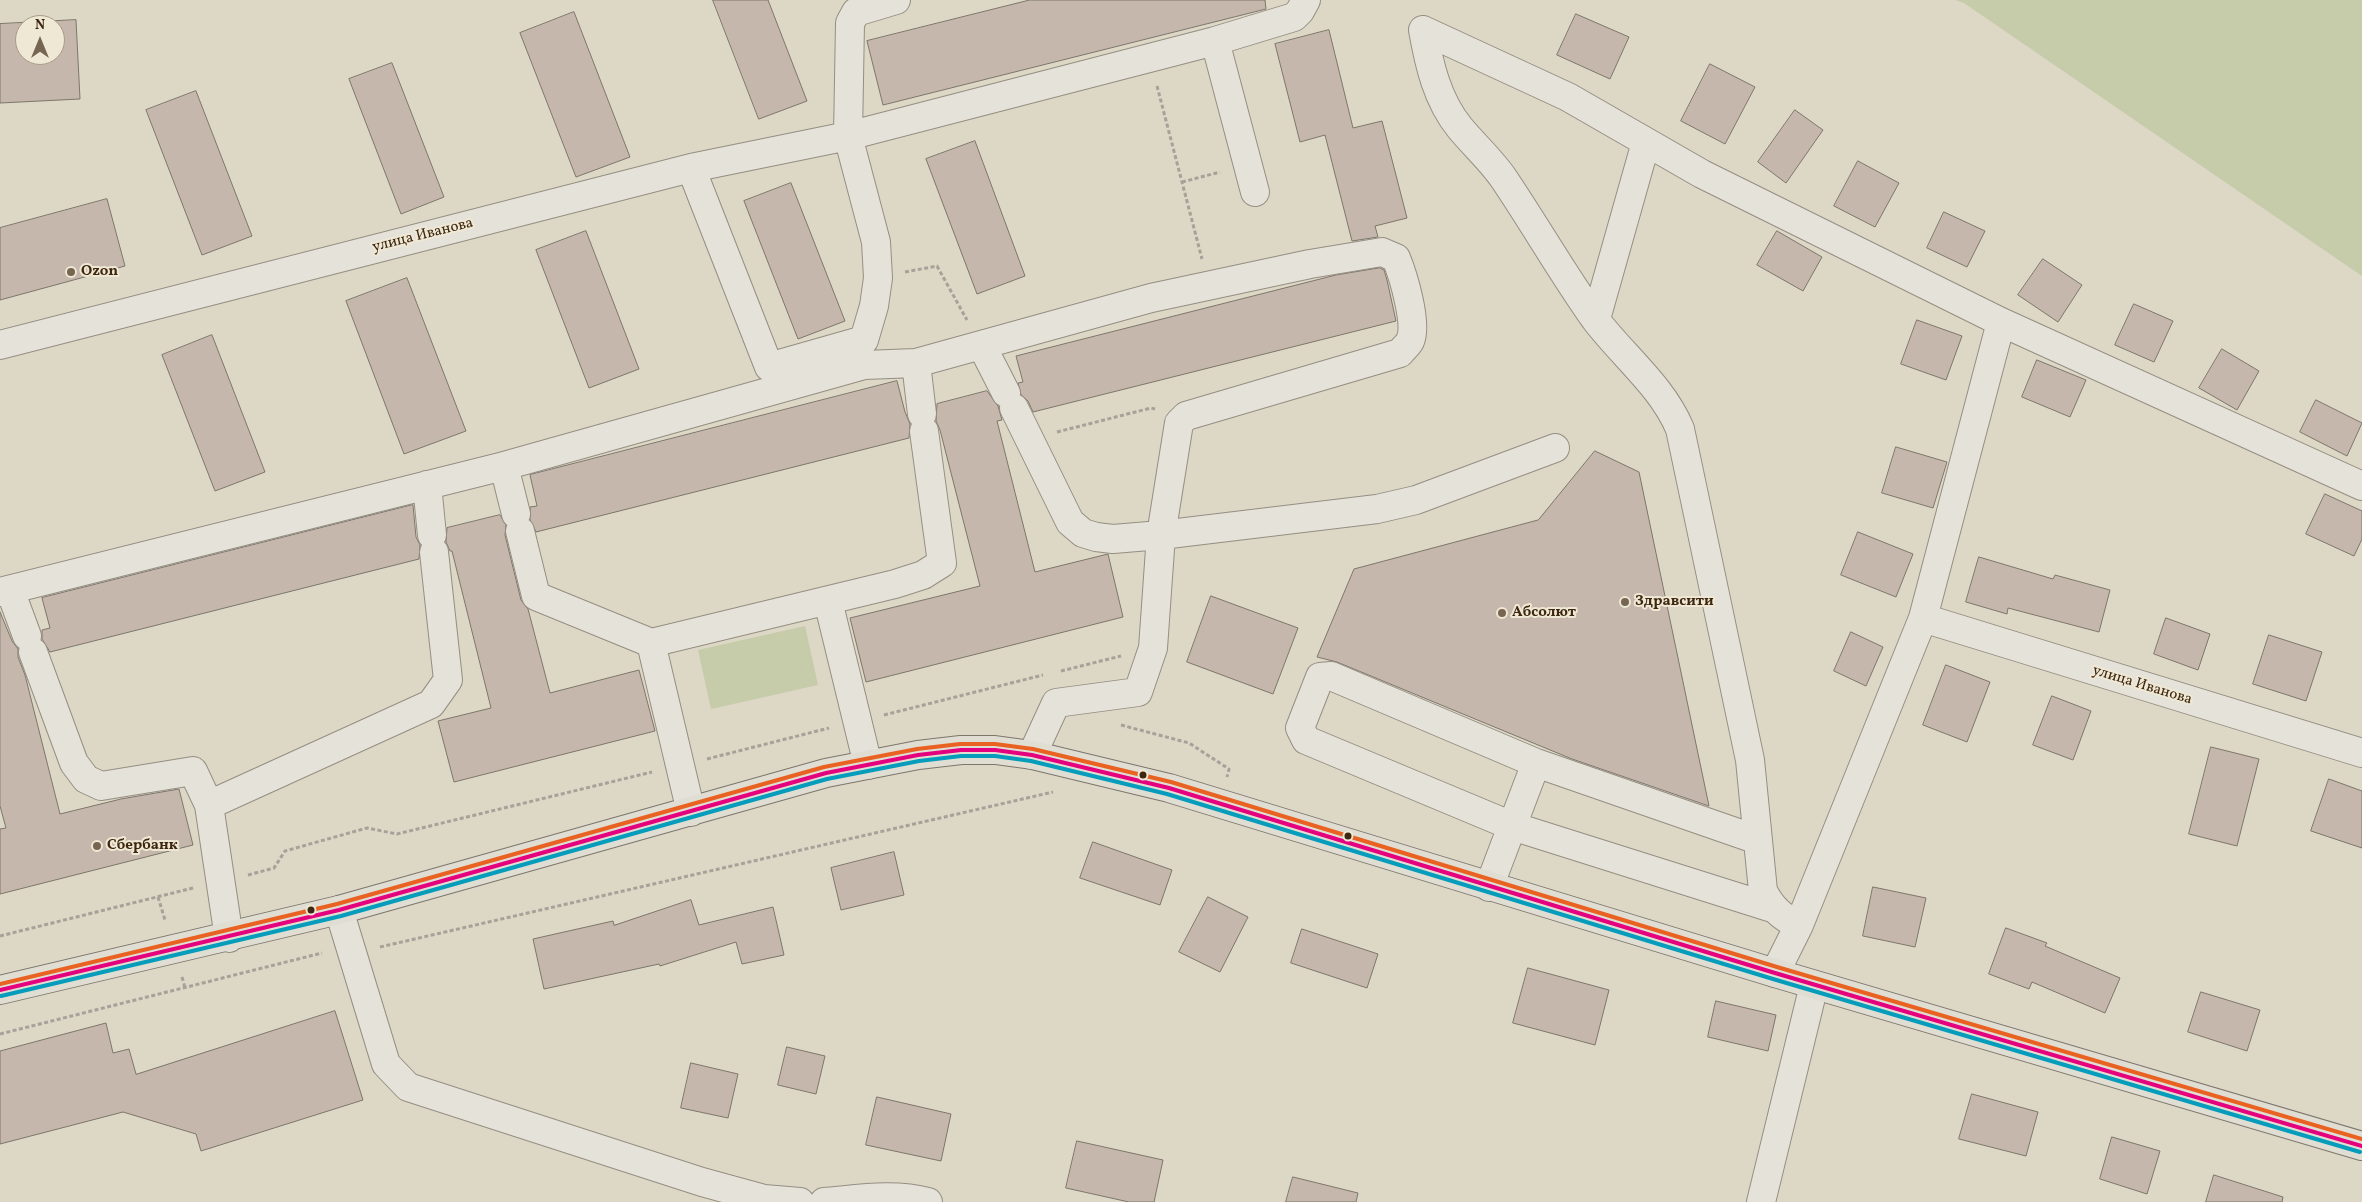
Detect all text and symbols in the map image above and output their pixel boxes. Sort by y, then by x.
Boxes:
north arrow [15,15,65,65]
text: N [35,16,45,35]
street label: улица Иванова [371,215,475,257]
place label: Ozon [81,263,118,281]
marker: Ozon [65,266,77,278]
place label: Здравсити [1635,593,1714,611]
marker: Здравсити [1619,596,1631,608]
place label: Абсолют [1512,604,1576,622]
marker: Абсолют [1496,607,1508,619]
street label: улица Иванова [2090,662,2194,710]
unlabelled marker [1138,770,1148,780]
unlabelled marker [1343,831,1353,841]
place label: Сбербанк [107,837,178,855]
marker: Сбербанк [91,840,103,852]
unlabelled marker [306,905,316,915]

